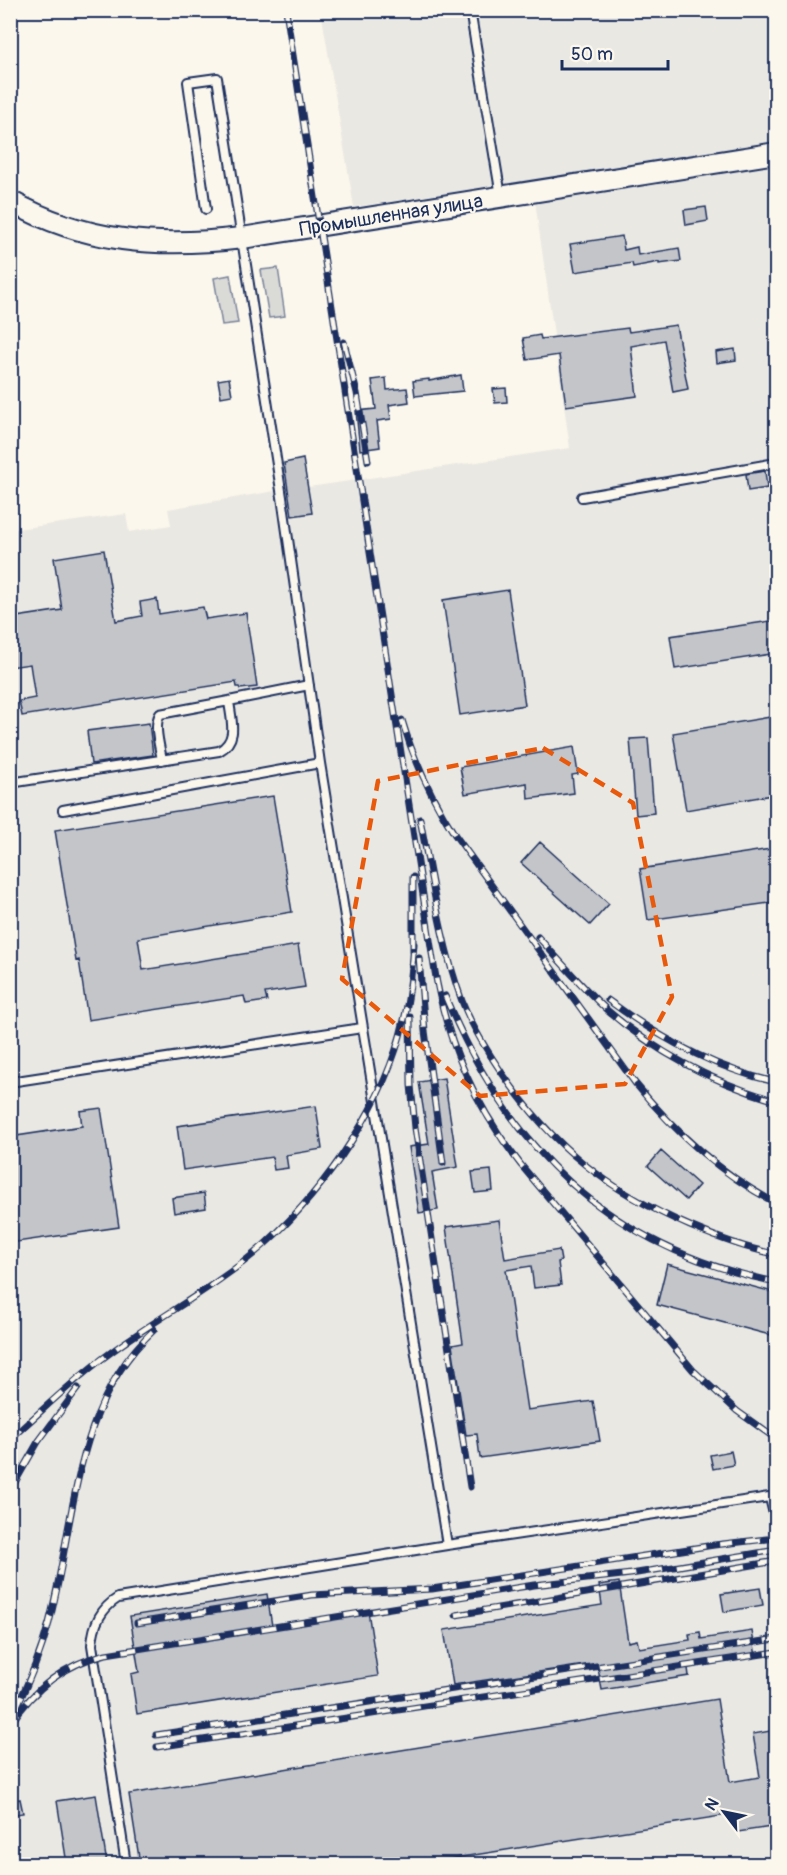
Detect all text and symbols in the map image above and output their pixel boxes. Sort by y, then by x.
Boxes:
scale bar [562,33,668,71]
text: 50 m [571,43,613,66]
street label: Промышленная улица [297,188,485,242]
north arrow [694,1782,754,1842]
text: N [701,1795,724,1814]

